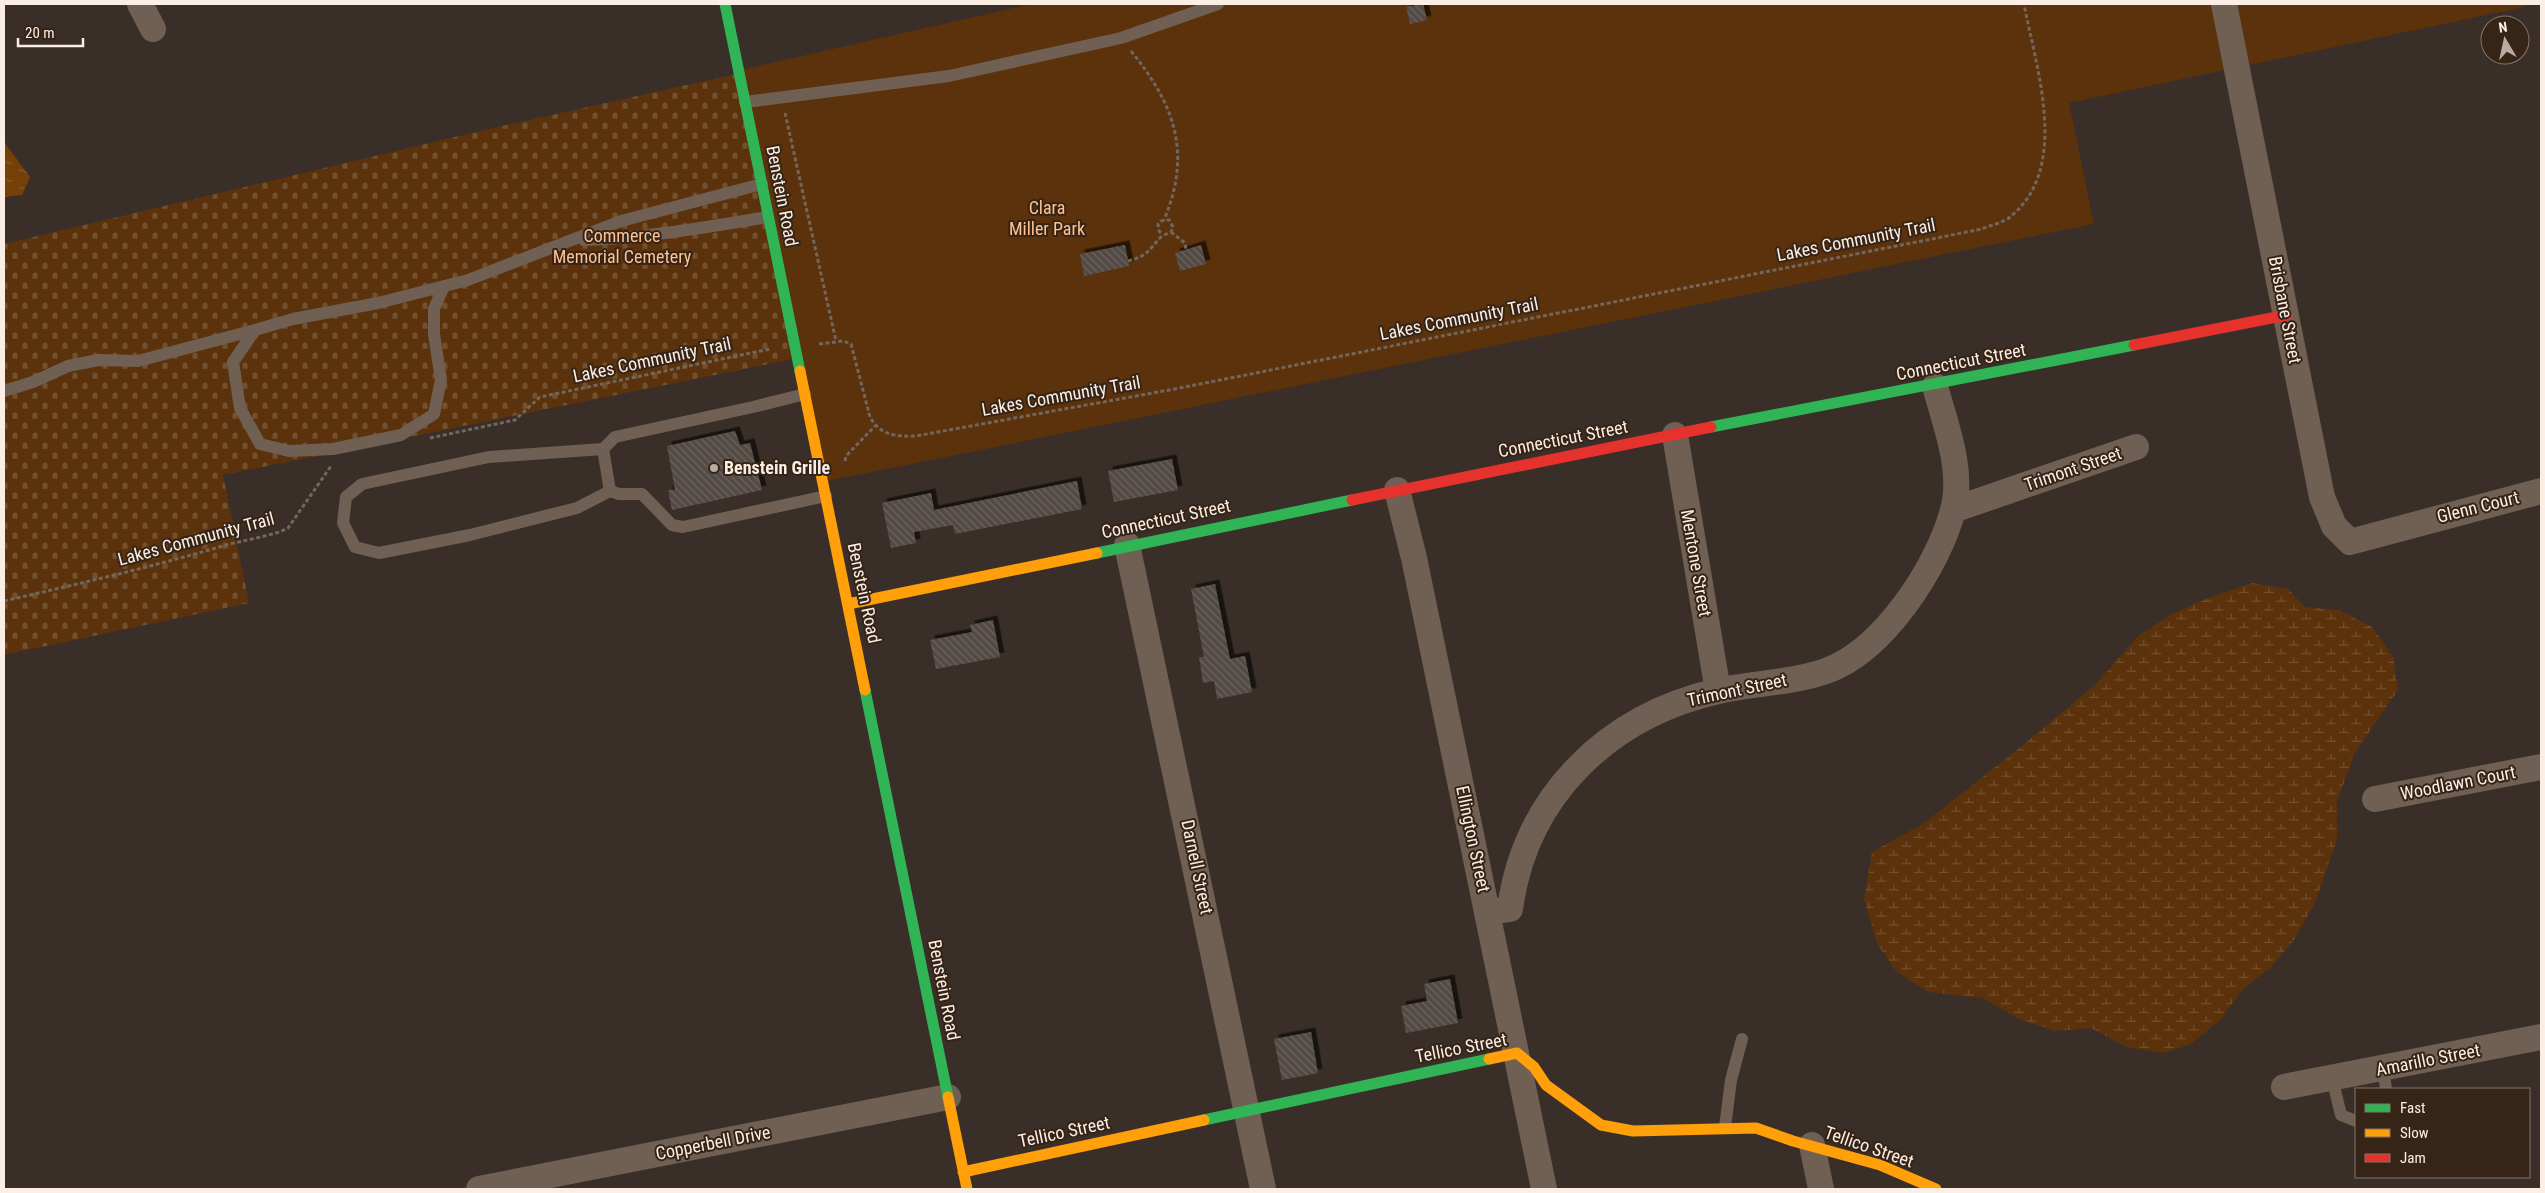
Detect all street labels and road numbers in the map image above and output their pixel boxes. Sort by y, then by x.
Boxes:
street label: Benstein Road [762,144,803,248]
street label: Lakes Community Trail [1775,214,1937,265]
street label: Brisbane Street [2265,255,2306,365]
street label: Lakes Community Trail [1378,293,1540,344]
street label: Lakes Community Trail [571,332,733,387]
street label: Connecticut Street [1894,339,2027,384]
street label: Lakes Community Trail [980,371,1142,420]
street label: Connecticut Street [1496,416,1629,461]
street label: Trimont Street [2022,442,2124,495]
street label: Glenn Court [2435,486,2521,527]
street label: Connecticut Street [1099,495,1232,542]
street label: Lakes Community Trail [115,508,276,570]
street label: Mentone Street [1677,508,1716,618]
street label: Benstein Road [844,541,885,645]
street label: Trimont Street [1685,669,1789,710]
street label: Woodlawn Court [2399,761,2517,804]
street label: Ellington Street [1452,784,1495,894]
street label: Darnell Street [1177,818,1218,916]
street label: Benstein Road [924,938,965,1042]
street label: Tellico Street [1413,1028,1509,1067]
street label: Amarillo Street [2374,1039,2482,1080]
street label: Tellico Street [1016,1112,1112,1151]
street label: Copperbell Drive [654,1121,772,1164]
street label: Tellico Street [1822,1121,1917,1172]

